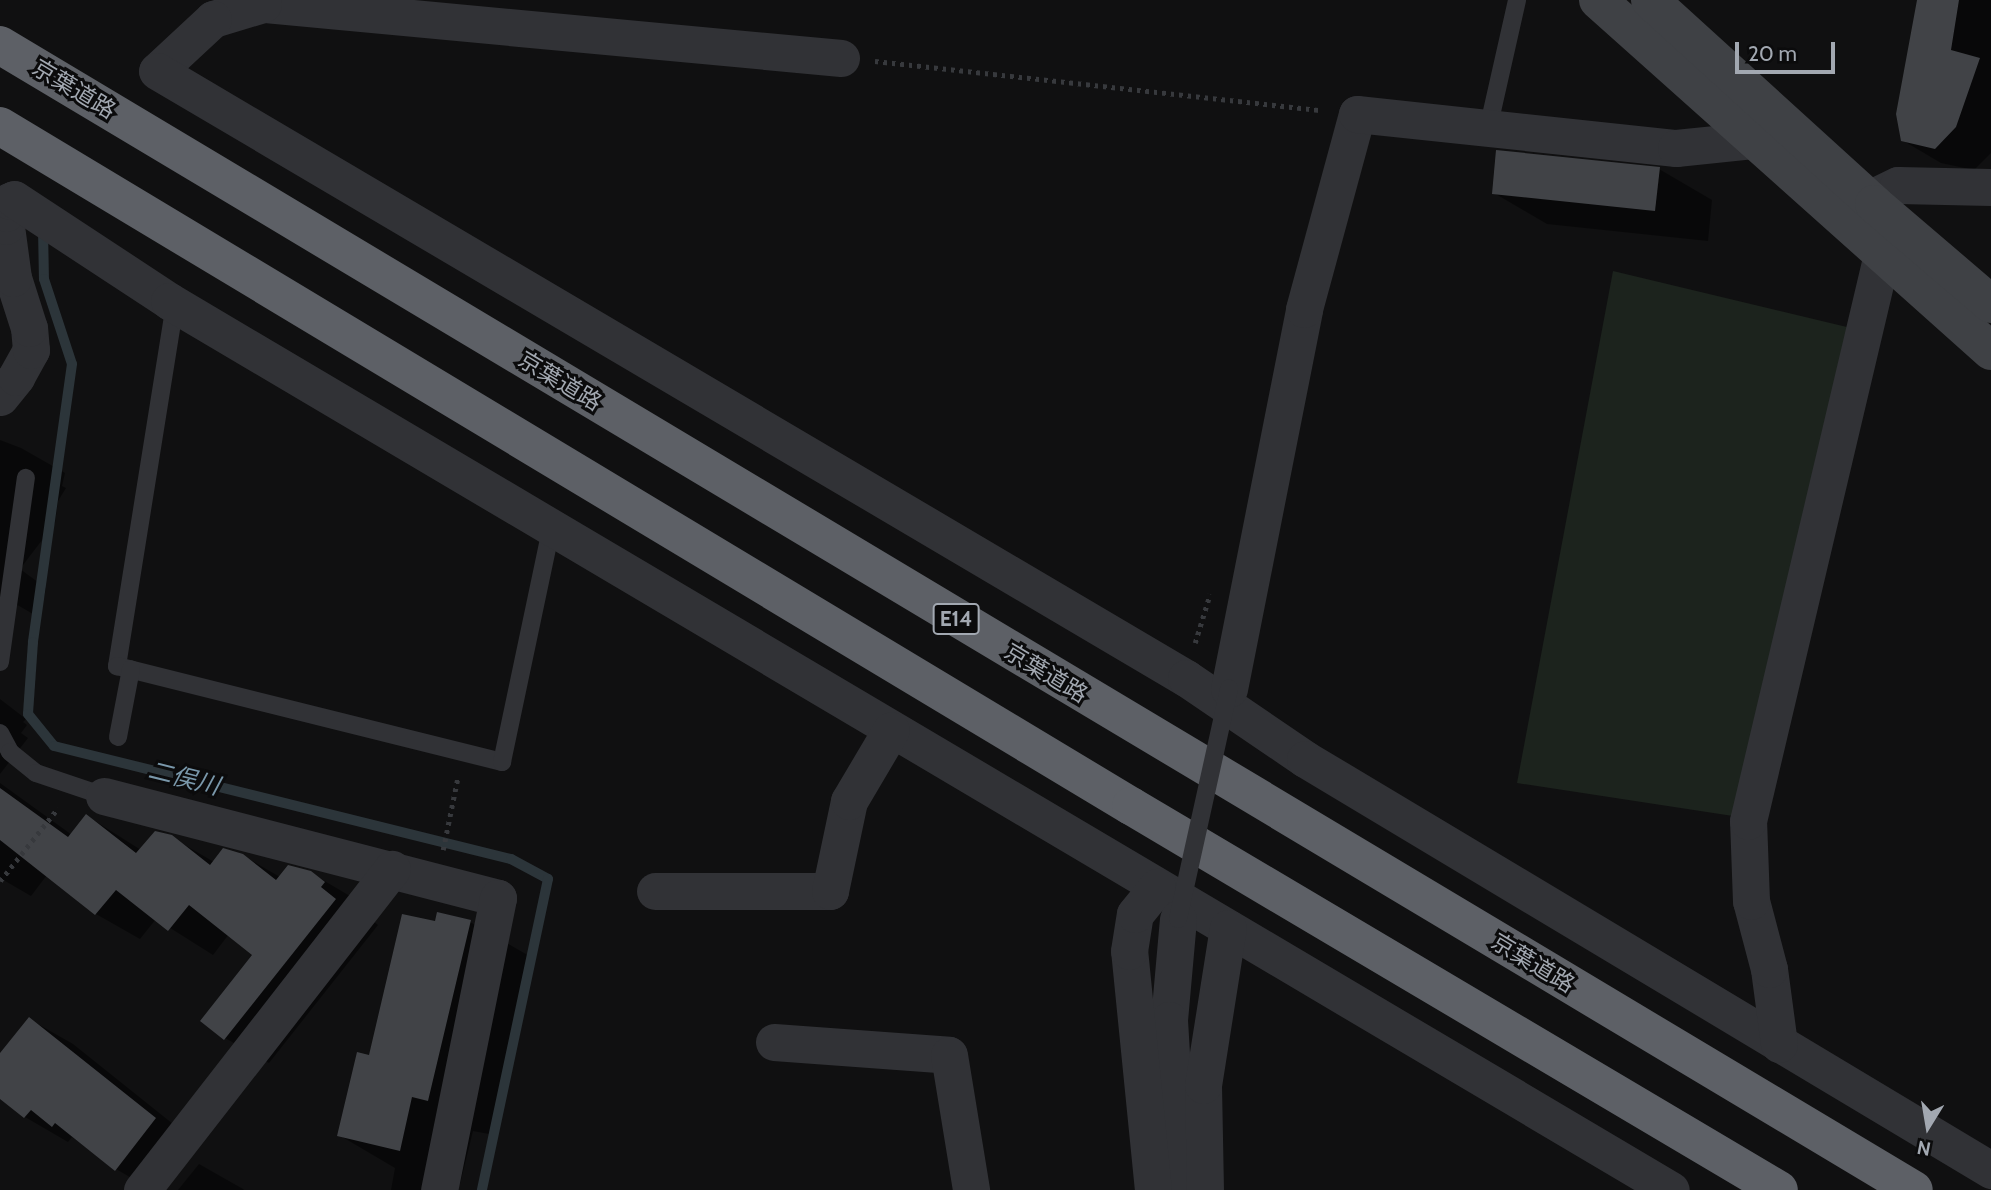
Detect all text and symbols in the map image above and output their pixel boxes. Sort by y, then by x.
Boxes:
scale bar [1739,28,1839,72]
text: 20 m [1748,41,1797,66]
street label: 京葉道路 [27,53,121,125]
street label: 京葉道路 [513,345,607,417]
road number: E14 [932,602,981,636]
street label: 京葉道路 [999,637,1093,709]
water label: 二俣川 [146,755,222,801]
street label: 京葉道路 [1486,927,1580,999]
north arrow [1893,1092,1963,1162]
text: N [1915,1136,1933,1161]

